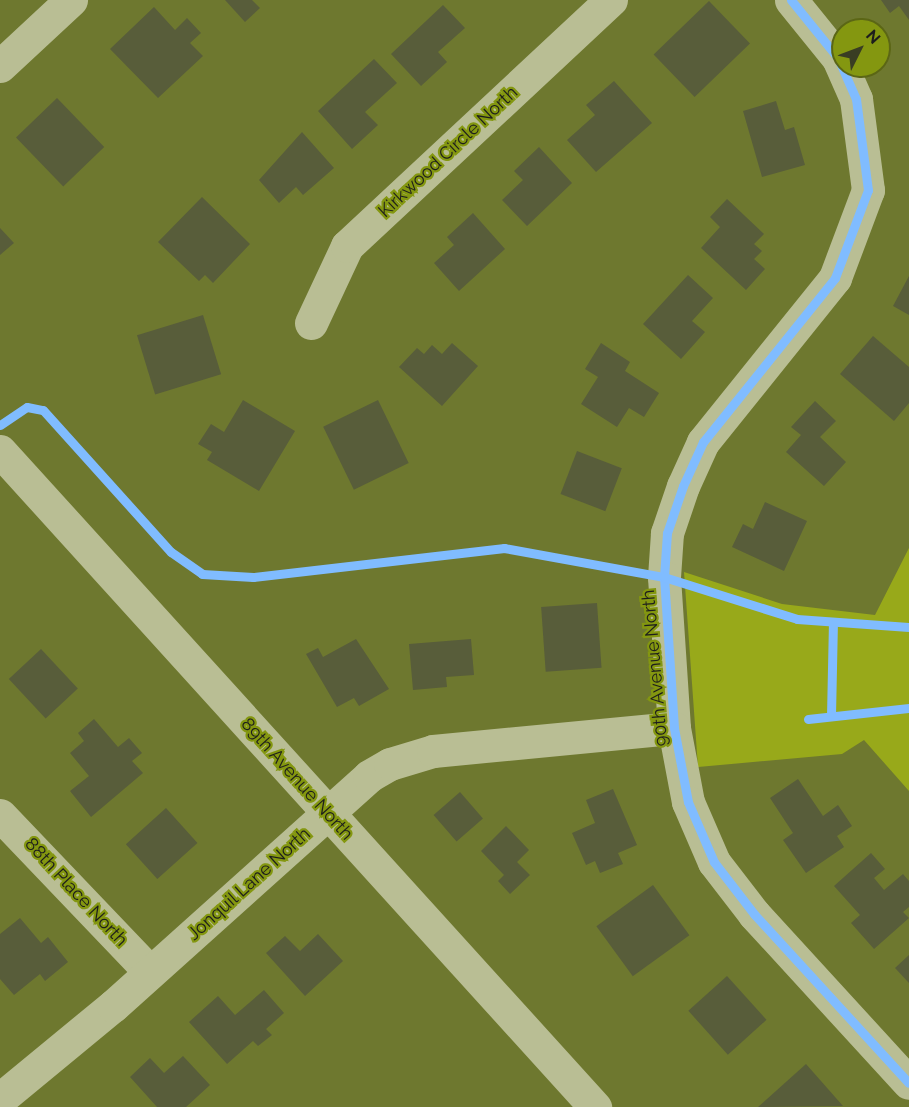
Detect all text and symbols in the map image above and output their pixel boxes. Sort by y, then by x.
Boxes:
north arrow [831,18,891,78]
text: N [862,26,884,48]
street label: Kirkwood Circle North [374,82,522,222]
street label: 90th Avenue North [637,588,673,748]
street label: 89th Avenue North [236,713,358,845]
street label: Jonquil Lane North [183,823,315,945]
street label: 88th Place North [20,833,132,951]

